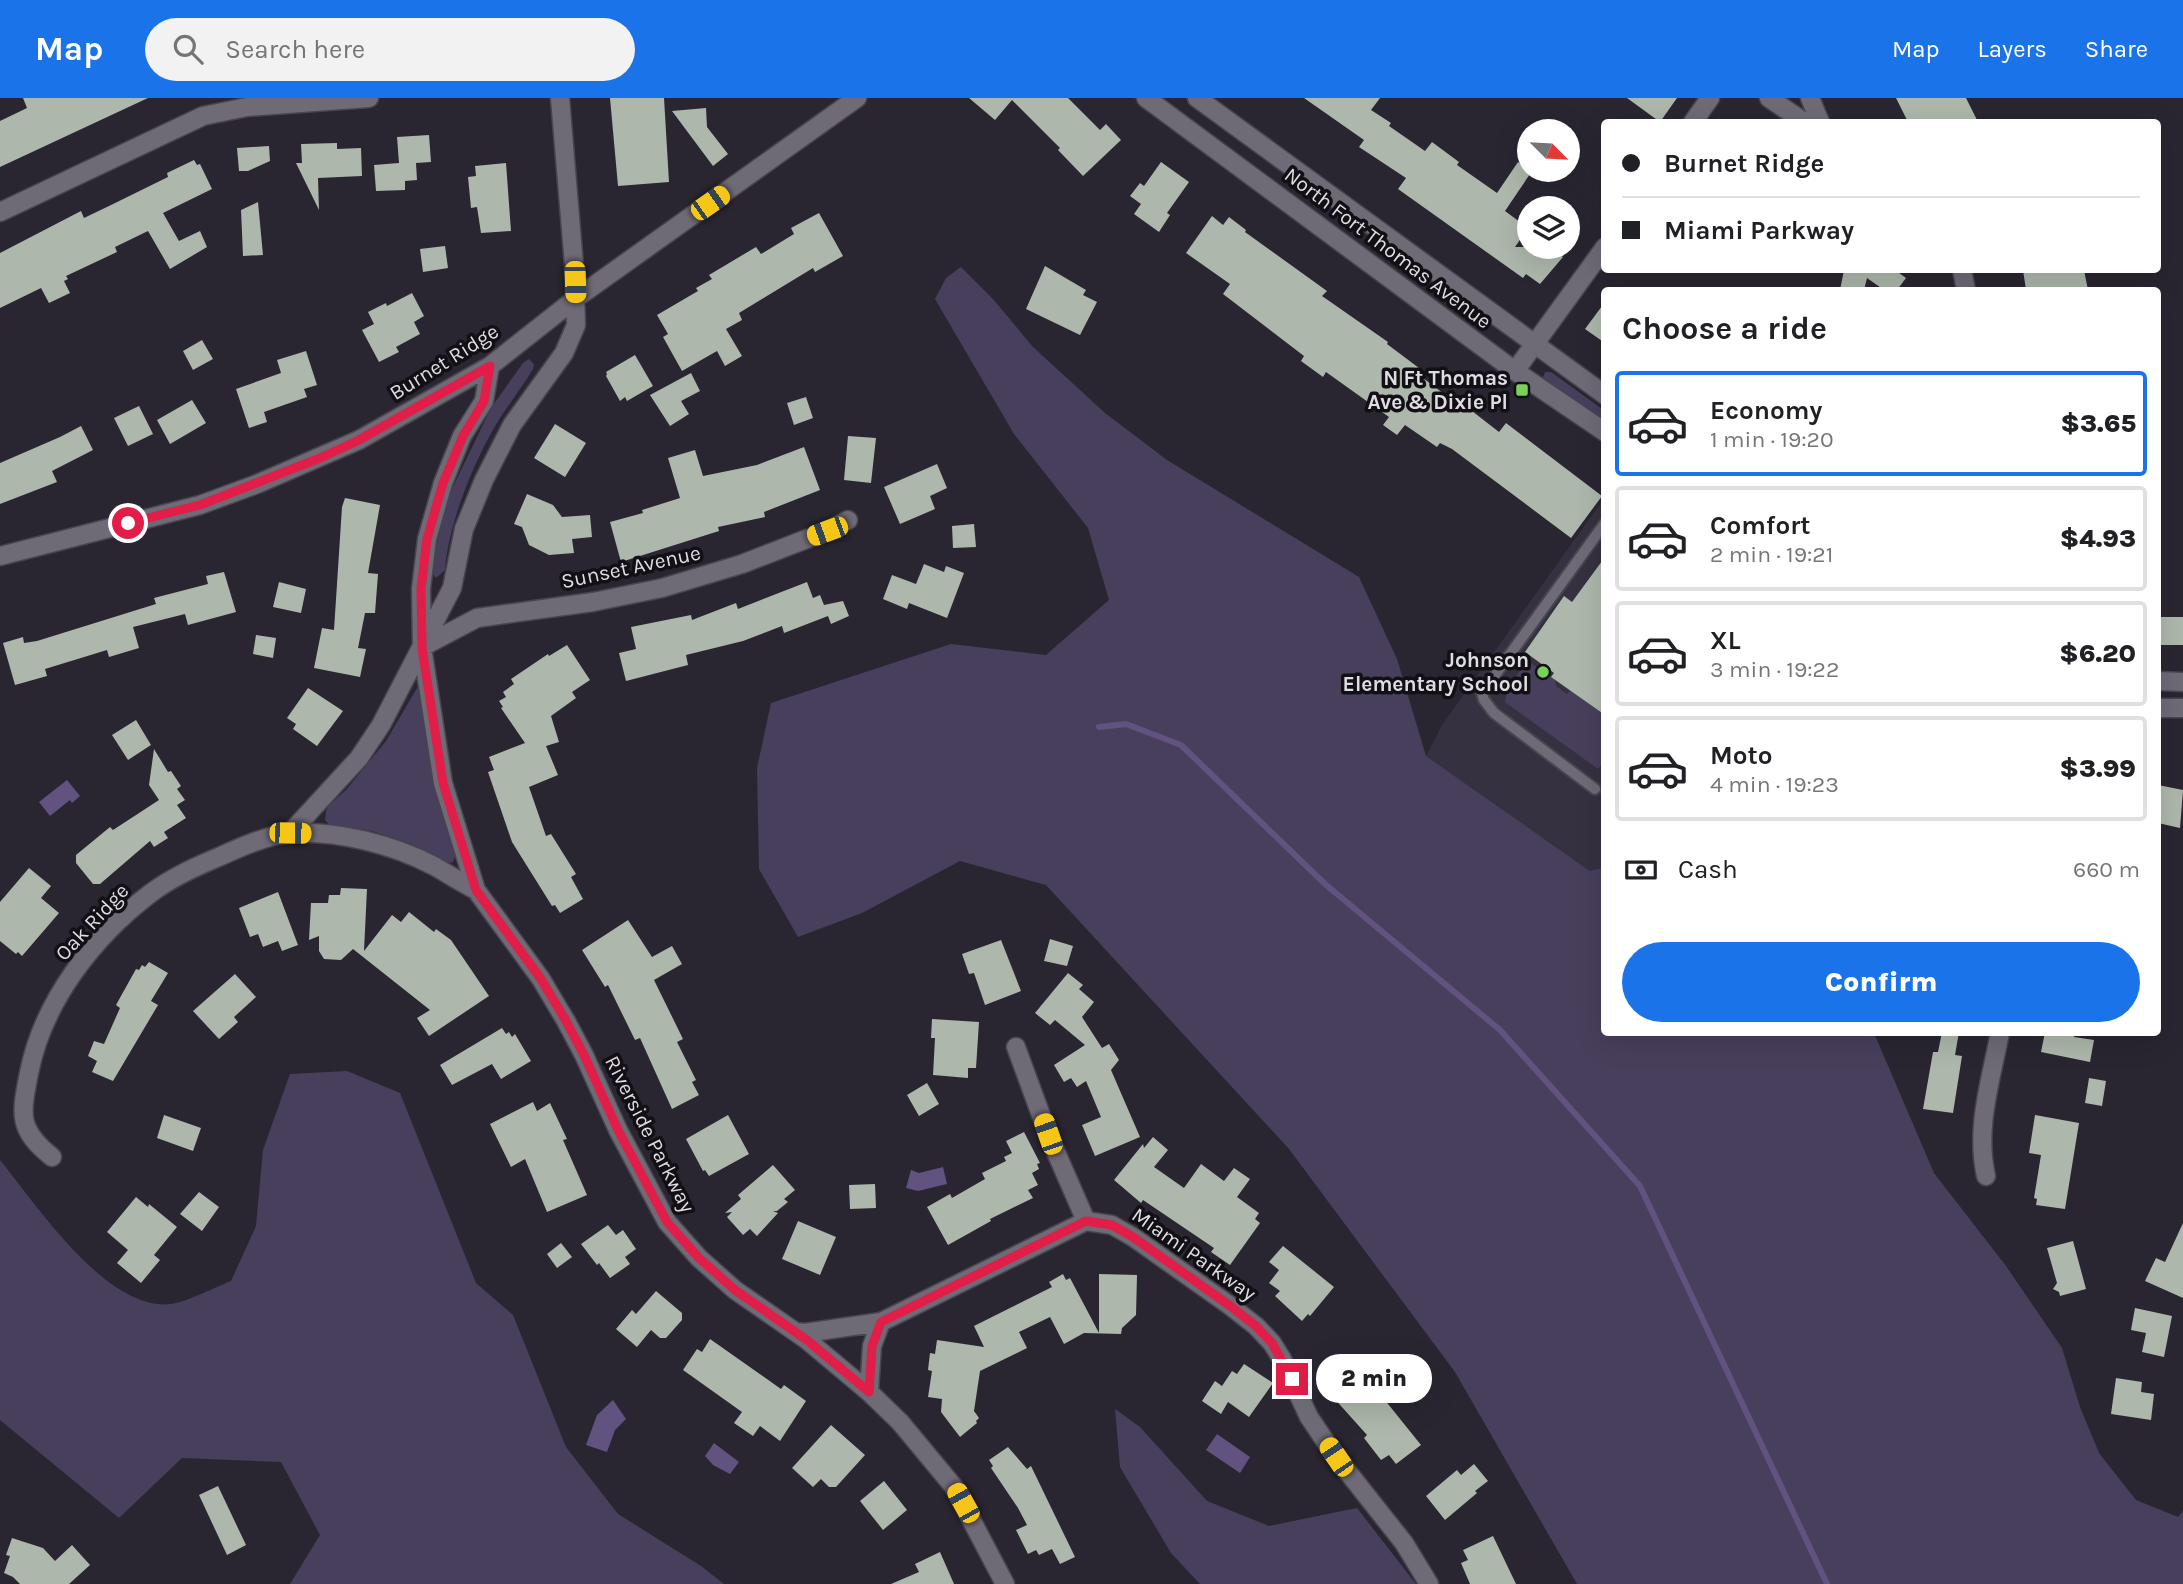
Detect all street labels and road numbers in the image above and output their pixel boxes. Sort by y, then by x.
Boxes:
street label: North Fort Thomas Avenue [1280,162,1496,334]
street label: Burnet Ridge [385,319,503,405]
street label: Sunset Avenue [559,541,703,593]
street label: Oak Ridge [50,879,134,965]
street label: Riverside Parkway [600,1052,700,1217]
street label: Miami Parkway [1127,1202,1261,1306]

